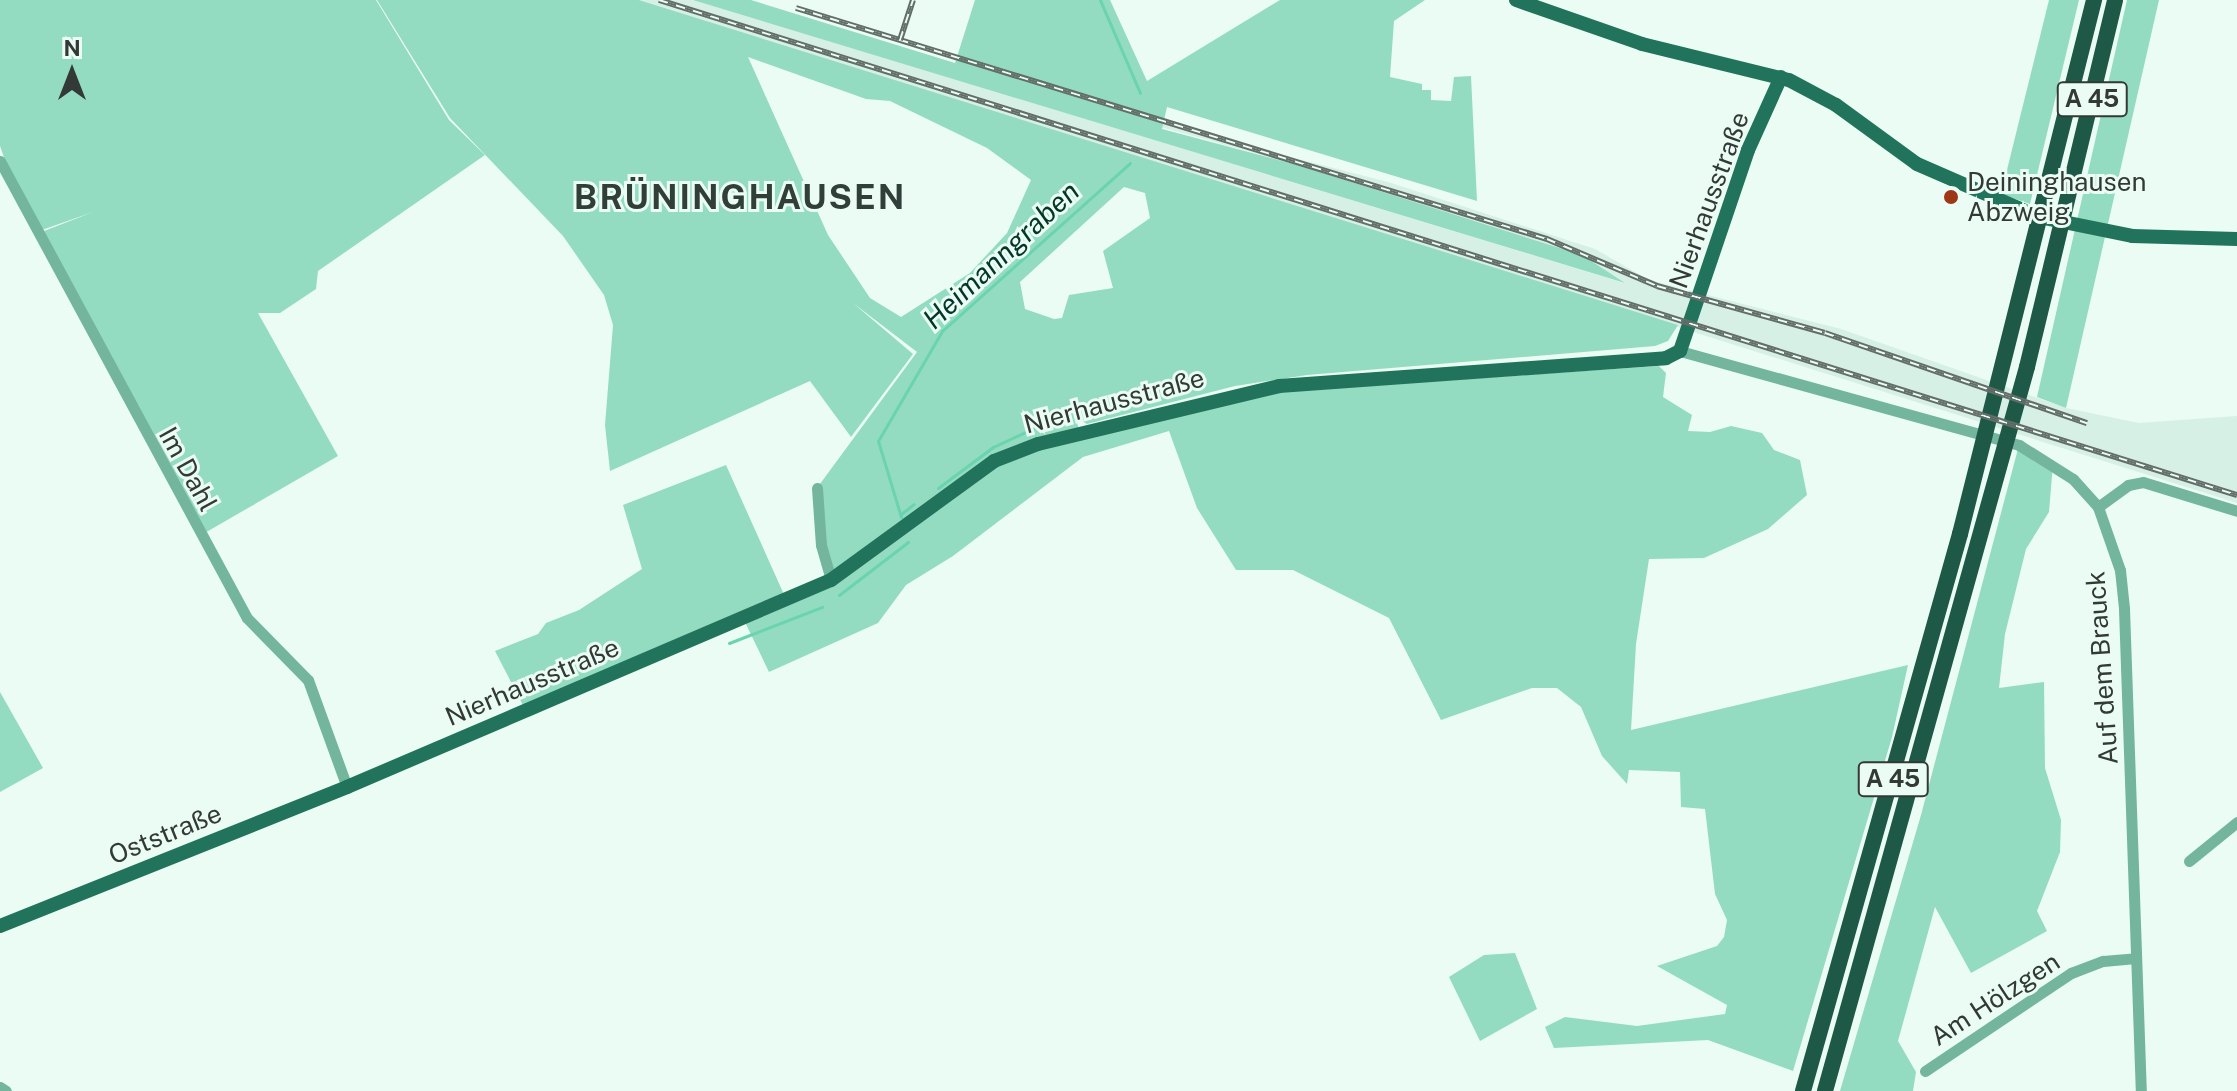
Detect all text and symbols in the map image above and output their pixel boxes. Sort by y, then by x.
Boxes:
north arrow [32,32,112,112]
text: N [63,35,81,61]
road number: A 45 [2056,79,2128,119]
street label: Nierhausstraße [1663,107,1755,293]
place label: Deininghausen Abzweig [1967,166,2146,228]
water label: Heimanngraben [916,174,1086,336]
district label: BRÜNINGHAUSEN [574,178,906,218]
marker: Deininghausen Abzweig [1942,188,1960,206]
street label: Nierhausstraße [1020,362,1208,440]
street label: Im Dahl [152,421,224,517]
street label: Auf dem Brauck [2080,570,2124,766]
street label: Nierhausstraße [440,631,624,733]
road number: A 45 [1857,759,1929,799]
street label: Oststraße [104,797,226,871]
street label: Am Hölzgen [1925,946,2065,1052]

